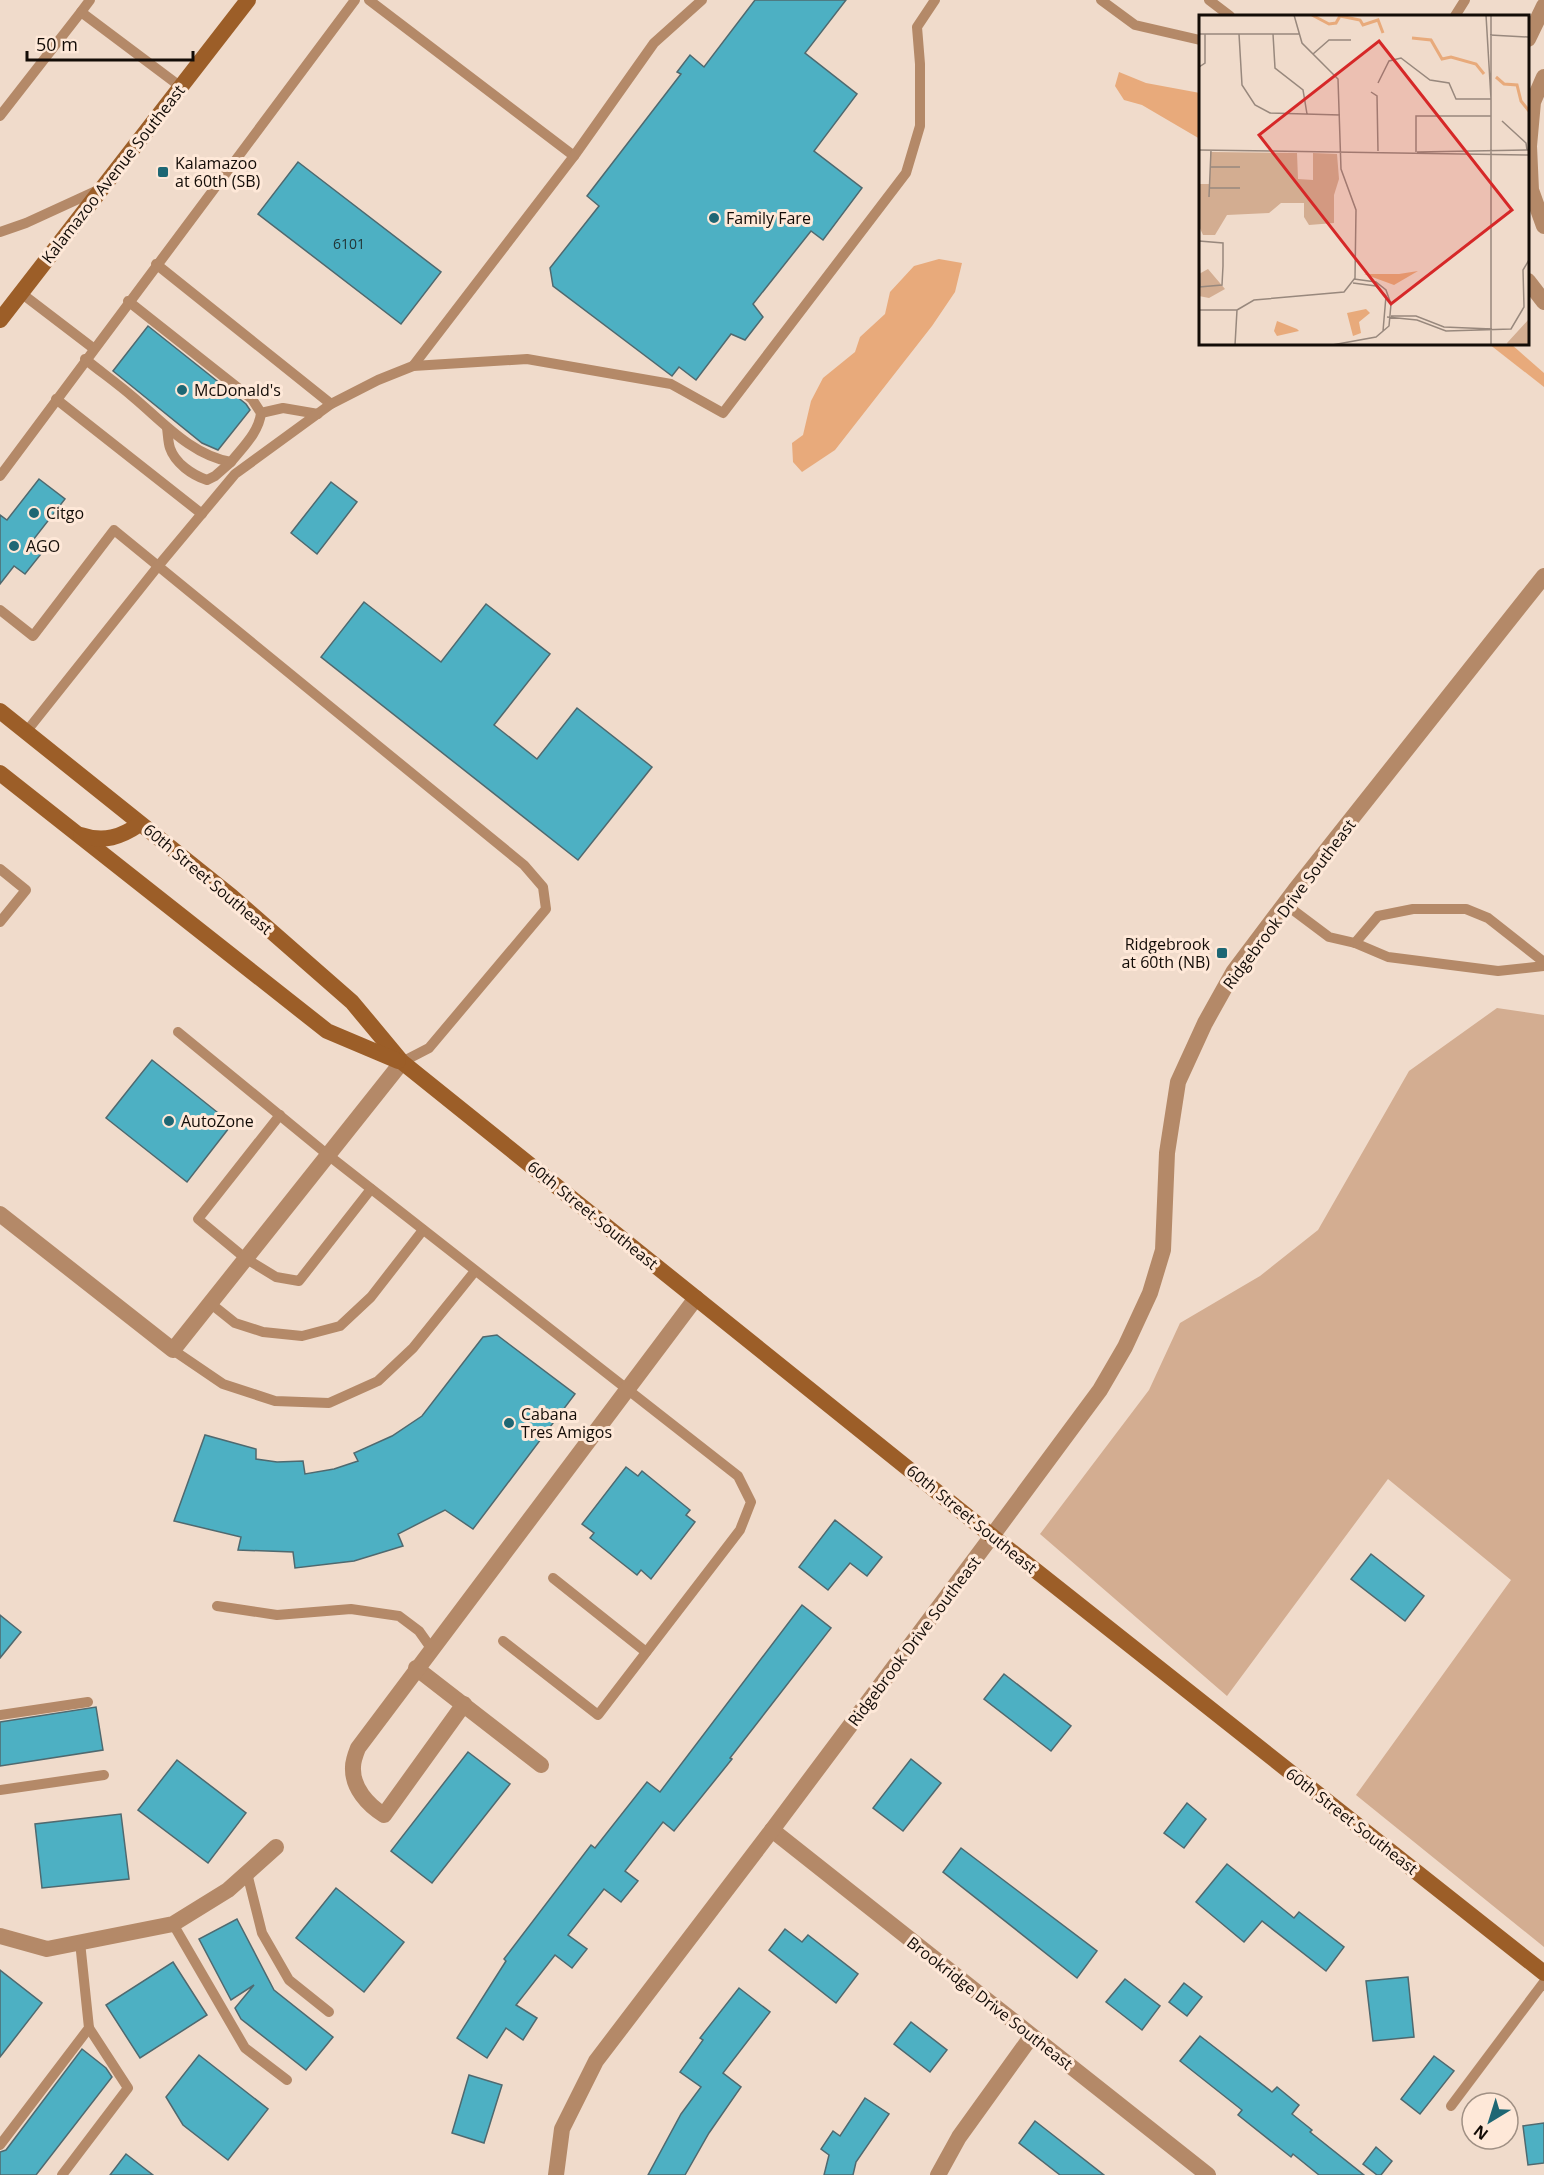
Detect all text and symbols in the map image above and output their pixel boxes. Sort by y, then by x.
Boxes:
inset map [1199,15,1529,345]
scale bar [27,24,194,62]
text: 50 m [36,32,78,56]
street label: Kalamazoo Avenue Southeast [36,80,190,268]
place label: Kalamazoo at 60th (SB) [175,152,261,192]
marker: Kalamazoo at 60th (SB) [156,165,170,179]
place label: Family Fare [726,207,811,229]
marker: Family Fare [707,211,721,225]
house number: 6101 [333,234,365,253]
place label: McDonald's [194,379,281,401]
marker: McDonald's [175,383,189,397]
place label: Citgo [46,502,84,524]
marker: Citgo [27,506,41,520]
place label: AGO [26,535,60,557]
marker: AGO [7,539,21,553]
street label: Ridgebrook Drive Southeast [1218,814,1360,994]
street label: 60th Street Southeast [139,819,277,940]
place label: Ridgebrook at 60th (NB) [1121,933,1211,973]
marker: Ridgebrook at 60th (NB) [1215,946,1229,960]
place label: AutoZone [181,1110,254,1132]
marker: AutoZone [162,1114,176,1128]
street label: 60th Street Southeast [523,1156,663,1275]
place label: Cabana Tres Amigos [521,1403,612,1443]
marker: Cabana Tres Amigos [502,1416,516,1430]
street label: 60th Street Southeast [902,1460,1042,1579]
street label: Ridgebrook Drive Southeast [843,1551,985,1731]
street label: 60th Street Southeast [1281,1763,1423,1880]
street label: Brookridge Drive Southeast [902,1931,1078,2075]
north arrow [1460,2091,1520,2151]
text: N [1469,2120,1493,2145]

